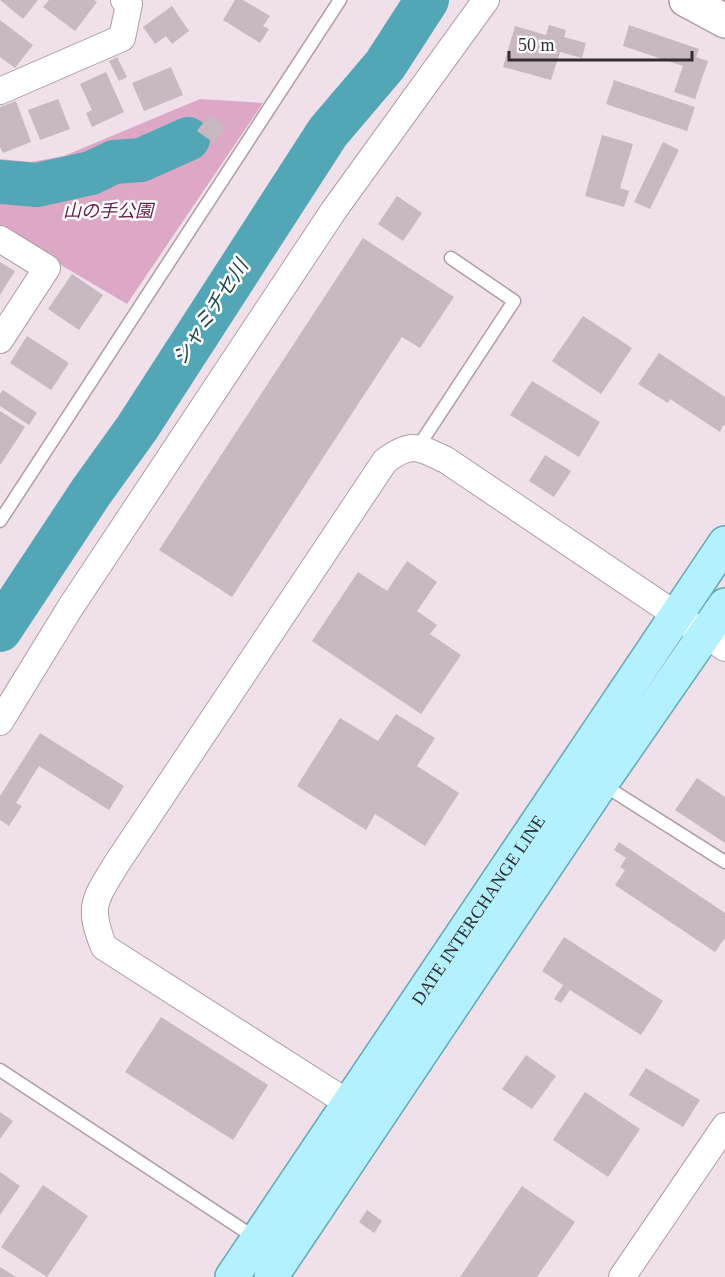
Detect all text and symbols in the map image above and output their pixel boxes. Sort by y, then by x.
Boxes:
scale bar [509,24,692,62]
text: 50 m [518,35,555,55]
park label: 山の手公園 [63,201,156,221]
water label: シャミチセ川 [168,254,253,368]
street label: DATE INTERCHANGE LINE [408,812,549,1009]

